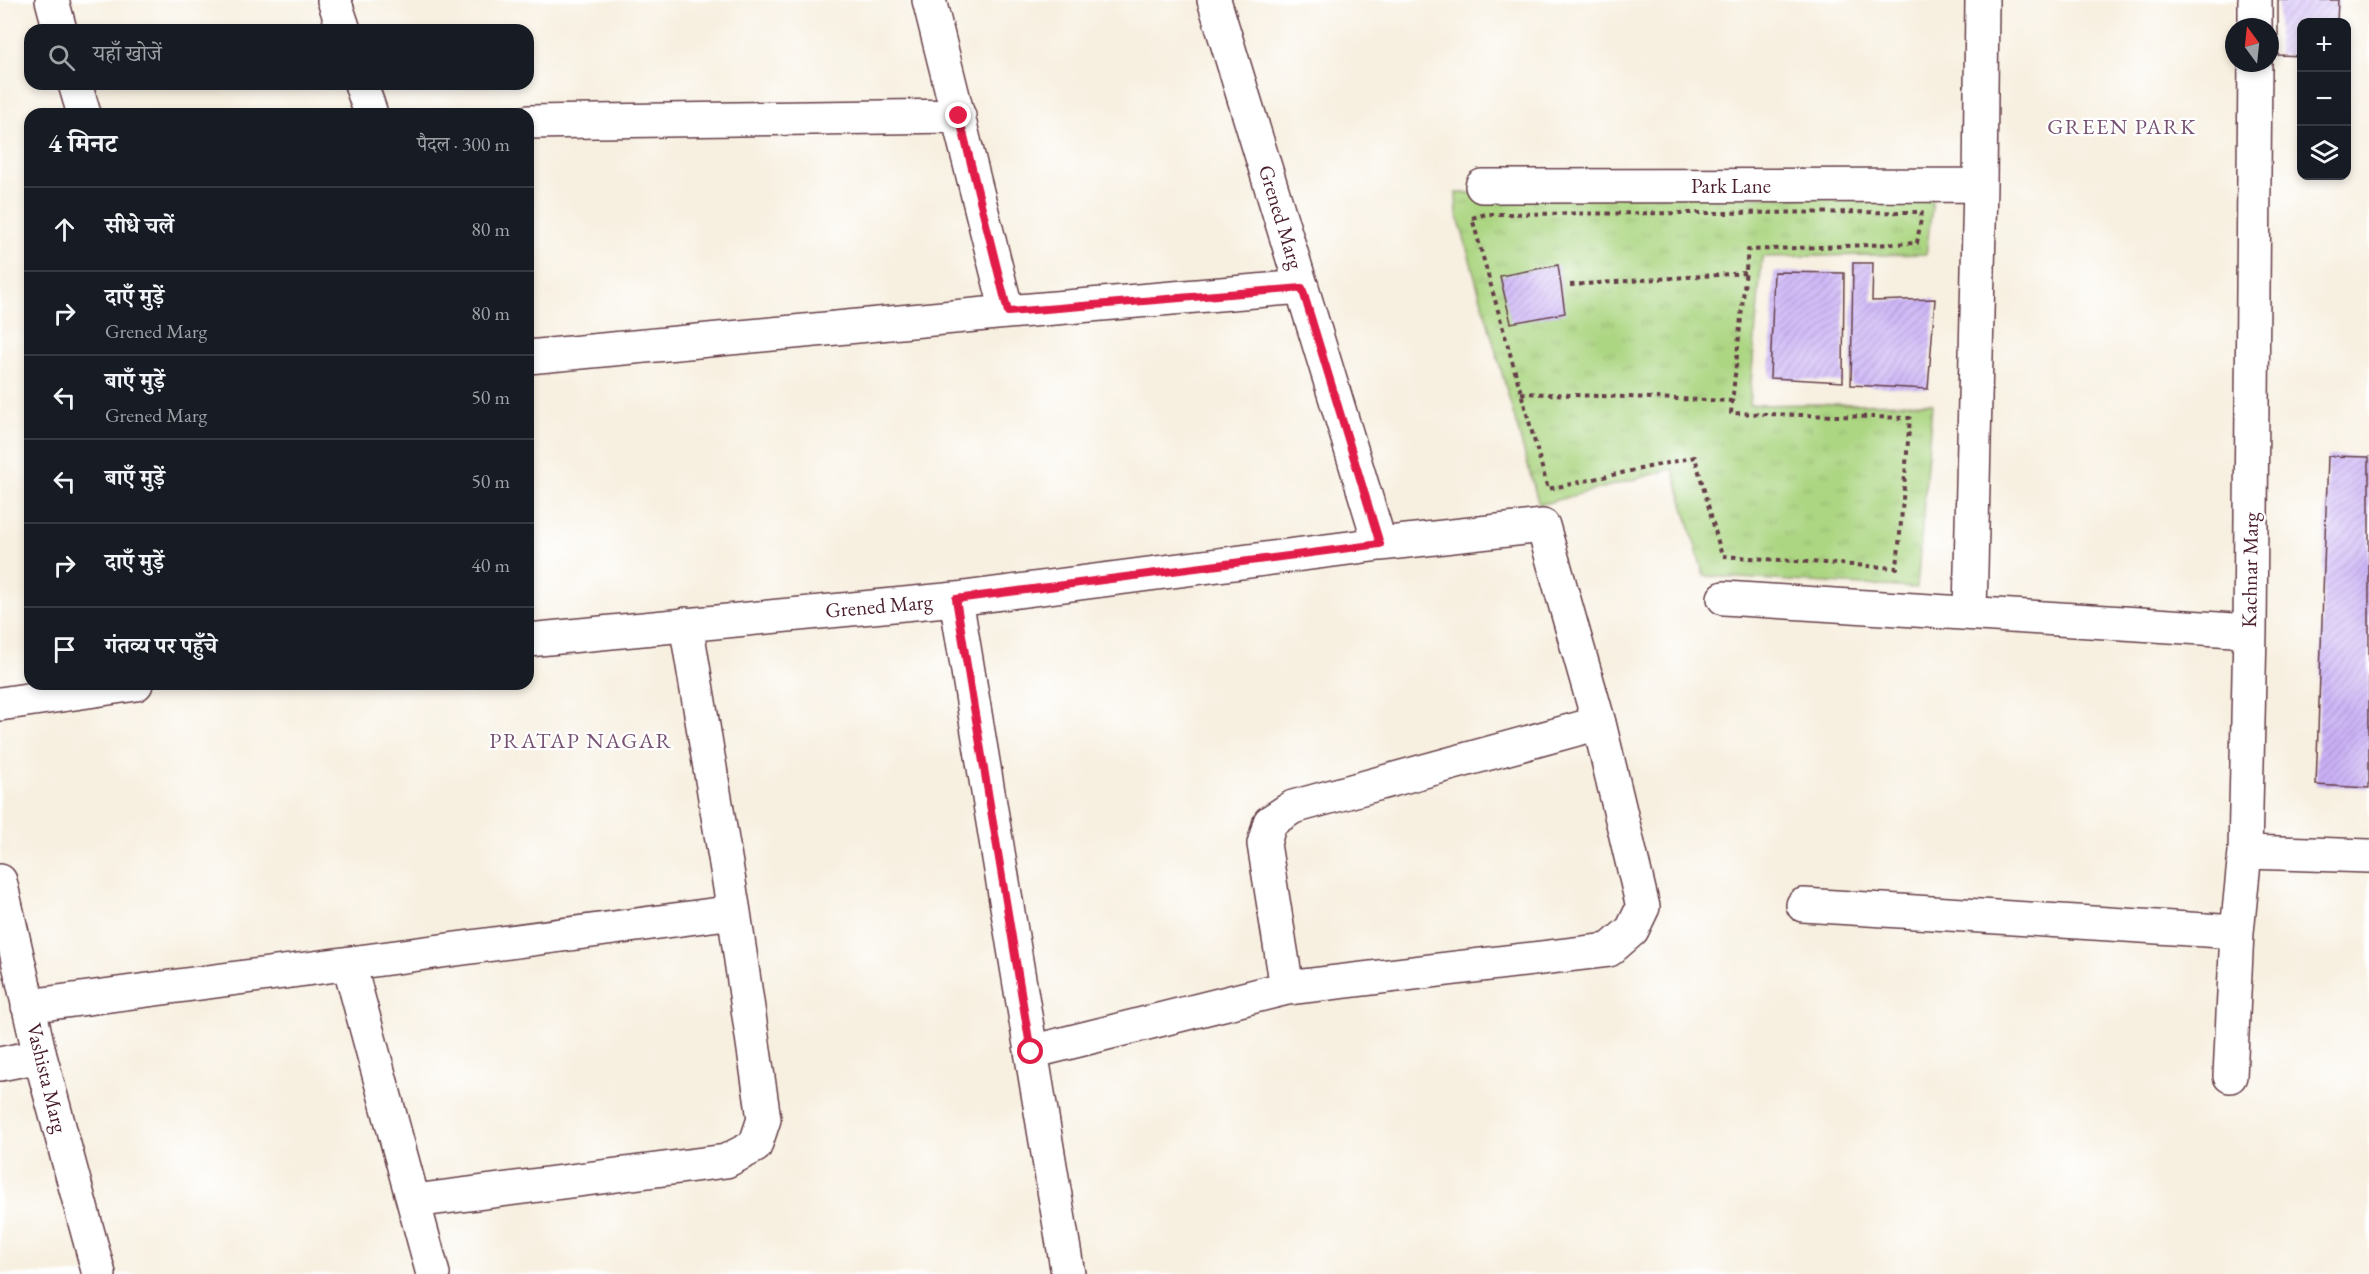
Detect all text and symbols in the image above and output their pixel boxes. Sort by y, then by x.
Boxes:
north arrow [2225,18,2279,72]
map controls [2297,18,2351,180]
button: + [2297,18,2351,72]
search box [24,24,534,90]
text: यहाँ खोजें [93,39,162,68]
icon: search [45,41,78,74]
button: − [2297,72,2351,126]
route end [945,102,971,128]
district label: GREEN PARK [2047,112,2197,141]
text: 4 मिनट [48,126,117,160]
button: layers [2297,126,2351,180]
text: पैदल · 300 m [417,131,510,157]
street label: Grened Marg [1253,162,1310,273]
street label: Park Lane [1691,172,1771,199]
text: सीधे चलें [105,211,174,240]
icon: ahead [48,213,81,246]
text: 80 m [471,216,510,242]
text: दाएँ मुड़ें [105,282,164,311]
icon: right [48,297,81,330]
text: 80 m [471,300,510,326]
text: Grened Marg [105,318,207,344]
text: बाएँ मुड़ें [105,366,165,395]
icon: left [48,381,81,414]
text: 50 m [471,384,510,410]
text: Grened Marg [105,402,207,428]
text: बाएँ मुड़ें [105,463,165,492]
icon: left [48,465,81,498]
text: 50 m [471,468,510,494]
street label: Kachnar Marg [2235,511,2264,628]
text: दाएँ मुड़ें [105,547,164,576]
icon: right [48,549,81,582]
text: 40 m [471,552,510,578]
street label: Grened Marg [824,587,935,624]
text: गंतव्य पर पहुँचे [105,631,217,660]
icon: arrive [48,633,81,666]
district label: PRATAP NAGAR [489,726,673,755]
street label: Vashista Marg [21,1020,74,1136]
route start [1017,1038,1043,1064]

